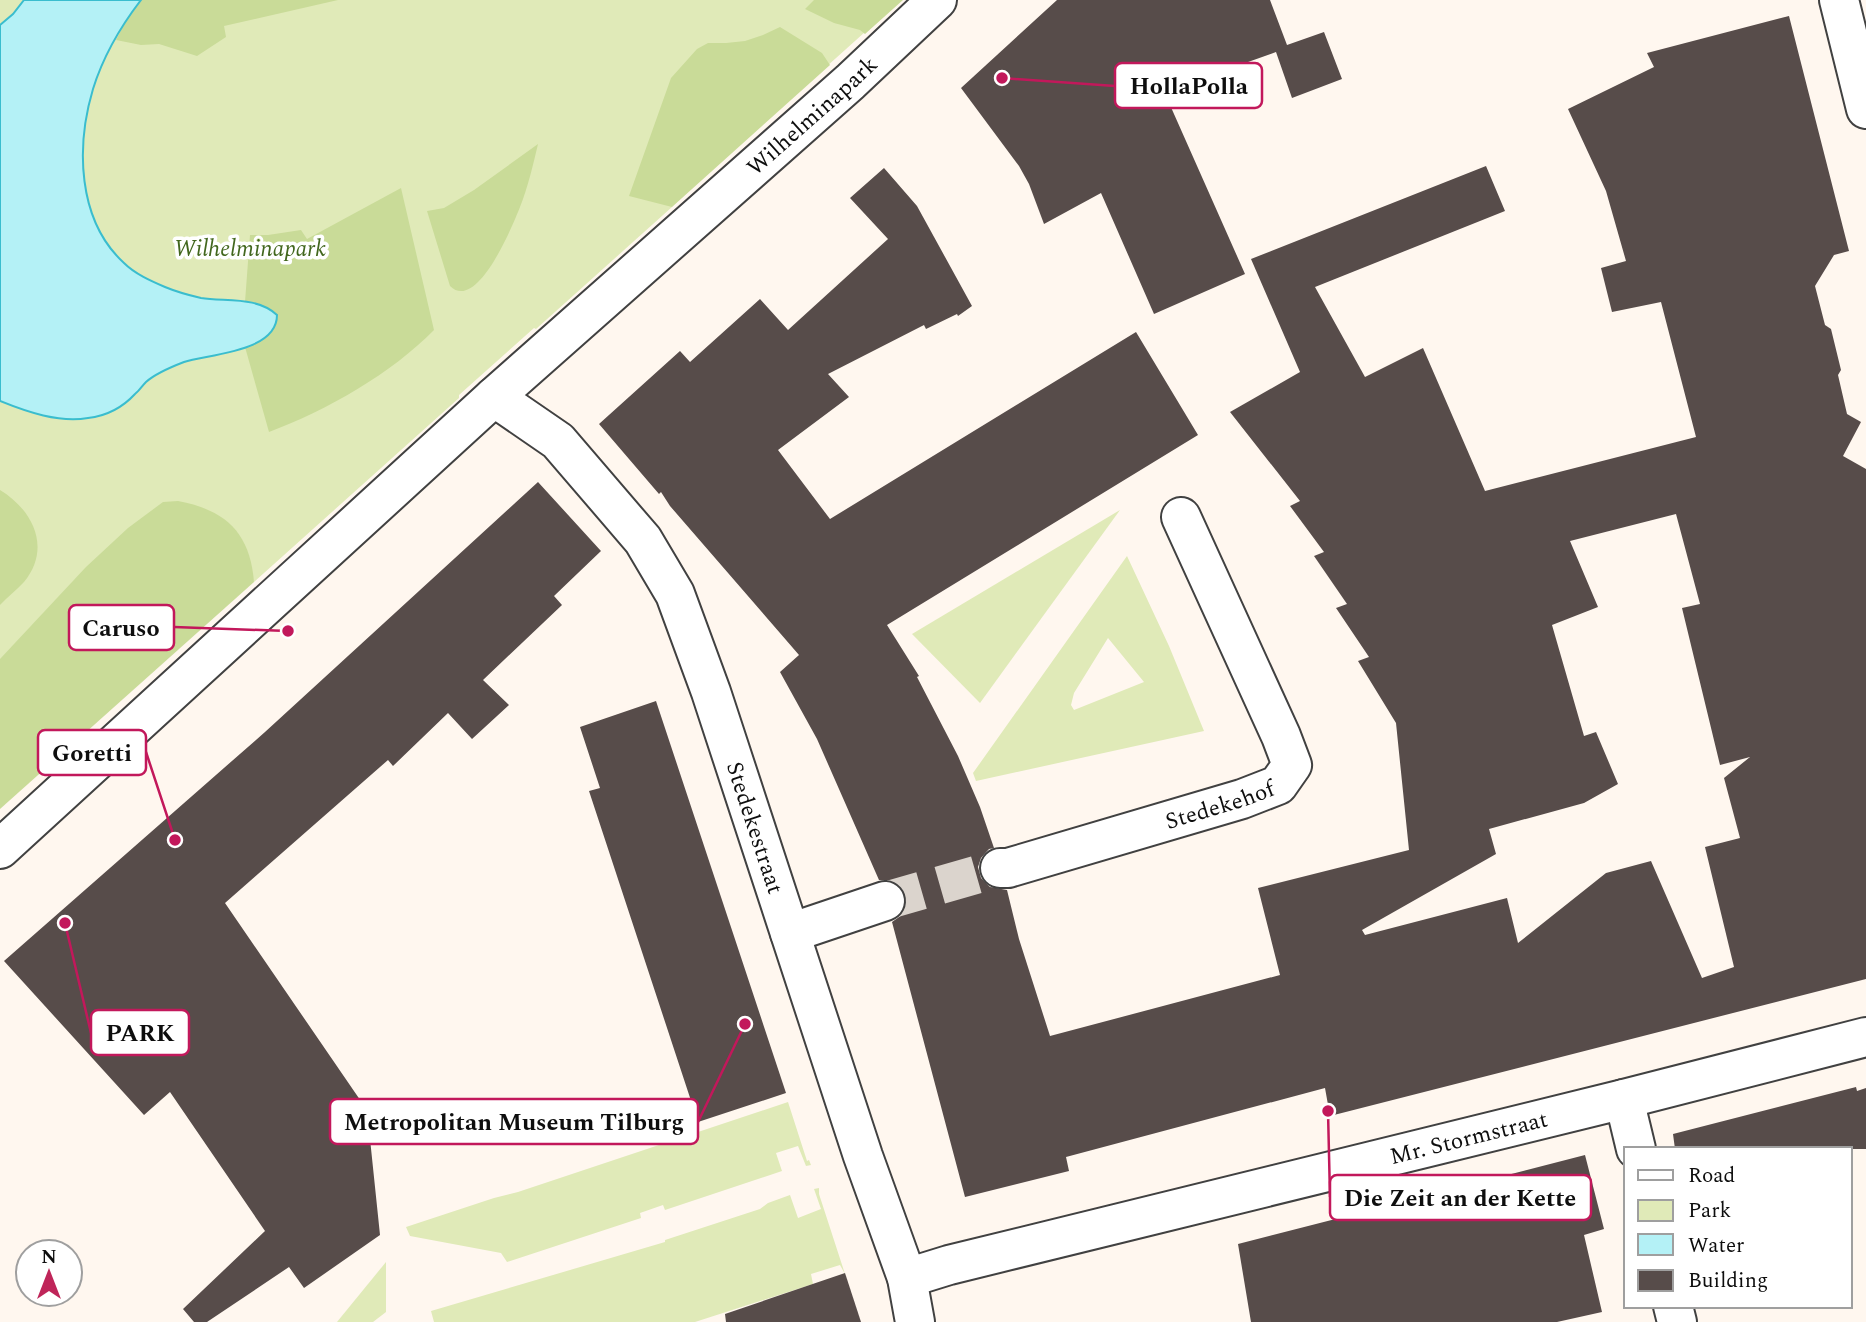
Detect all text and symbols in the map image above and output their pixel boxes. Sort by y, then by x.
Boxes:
street label: Wilhelminapark [739,48,886,185]
callout: HollaPolla [1115,63,1262,108]
text: HollaPolla [1130,69,1249,105]
park label: Wilhelminapark [174,232,326,267]
callout: Caruso [69,605,174,650]
text: Caruso [82,611,160,647]
callout: Goretti [38,730,146,775]
text: Goretti [52,736,132,772]
street label: Stedekestraat [716,757,792,899]
street label: Stedekehof [1161,771,1282,840]
callout: PARK [91,1010,189,1055]
text: PARK [105,1016,175,1052]
callout: Metropolitan Museum Tilburg [330,1099,698,1144]
street label: Mr. Stormstraat [1386,1102,1552,1175]
text: Metropolitan Museum Tilburg [344,1105,684,1141]
legend [1624,1147,1852,1308]
text: Road [1688,1160,1735,1192]
callout: Die Zeit an der Kette [1330,1175,1591,1220]
text: Die Zeit an der Kette [1344,1181,1576,1217]
text: Park [1688,1195,1732,1227]
text: Water [1688,1230,1744,1262]
north arrow [14,1238,84,1308]
text: N [41,1243,57,1272]
text: Building [1688,1265,1768,1297]

